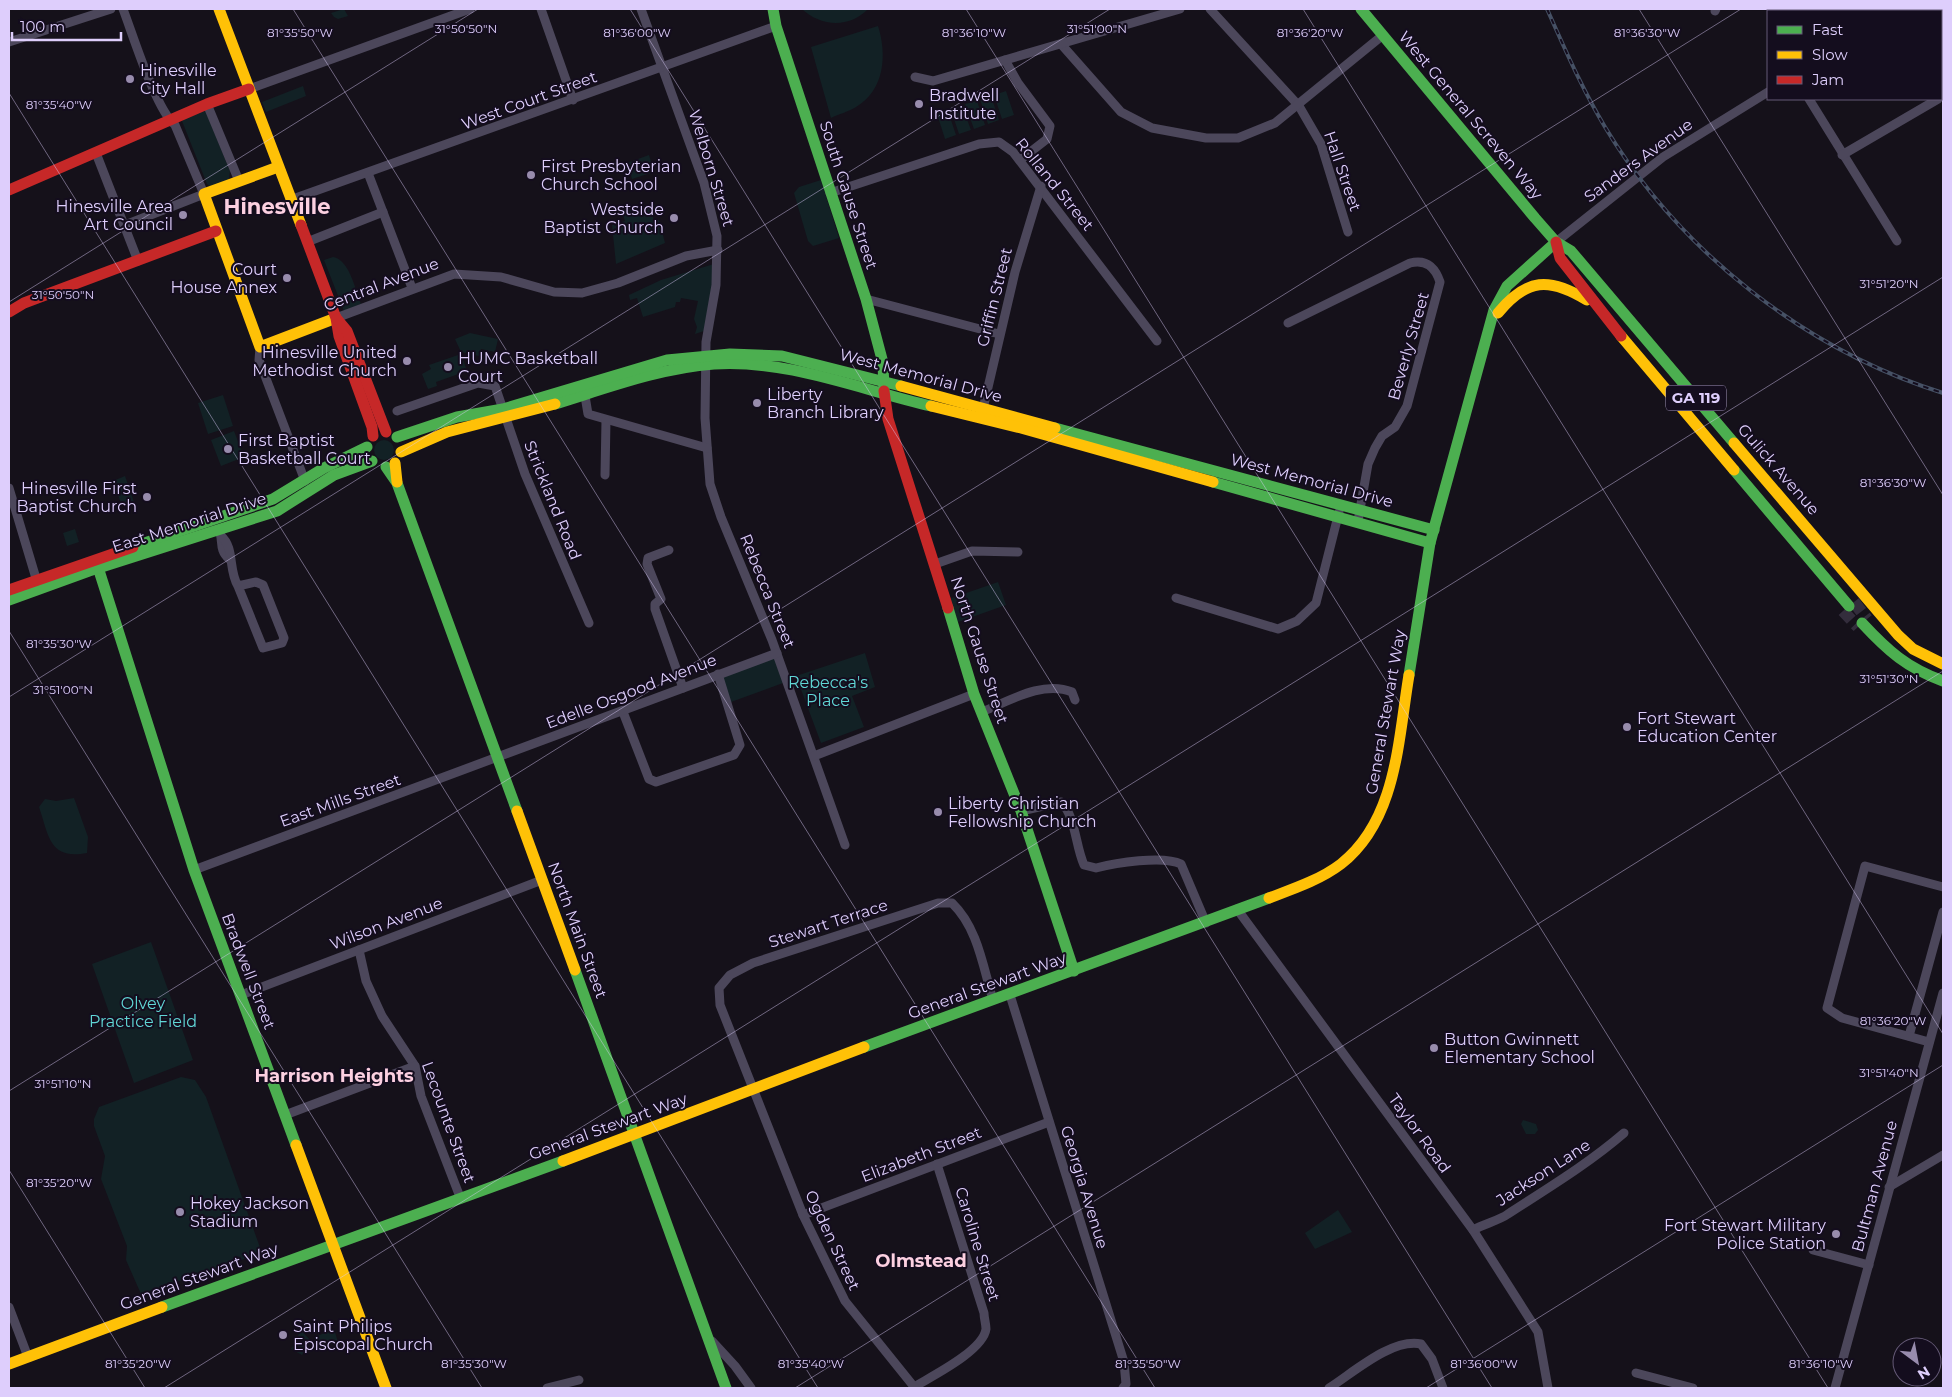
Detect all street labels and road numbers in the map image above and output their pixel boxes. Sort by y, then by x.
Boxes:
street label: West General Screven Way [1395,27,1547,204]
street label: West Court Street [459,67,600,134]
street label: Welborn Street [685,107,739,229]
street label: Sanders Avenue [1580,115,1696,206]
street label: South Gause Street [816,119,882,272]
street label: Hall Street [1320,129,1365,214]
street label: Rolland Street [1011,134,1098,235]
street label: Griffin Street [973,245,1016,349]
street label: Central Avenue [321,254,442,315]
street label: Beverly Street [1384,289,1433,402]
street label: West Memorial Drive [838,345,1004,406]
road number: GA 119 [1666,386,1726,410]
street label: Gulick Avenue [1734,420,1823,519]
street label: Strickland Road [520,438,585,563]
street label: West Memorial Drive [1229,450,1395,511]
street label: East Memorial Drive [110,489,269,556]
street label: Rebecca Street [736,531,799,652]
street label: North Gause Street [947,574,1012,727]
street label: General Stewart Way [1362,628,1409,796]
street label: Edelle Osgood Avenue [543,650,719,733]
street label: East Mills Street [277,770,404,831]
street label: North Main Street [544,859,611,1001]
street label: Wilson Avenue [327,893,445,954]
street label: Stewart Terrace [766,895,890,952]
street label: Bradwell Street [218,910,280,1032]
street label: General Stewart Way [905,948,1069,1023]
street label: Lecounte Street [418,1059,479,1186]
street label: General Stewart Way [526,1089,690,1164]
street label: Taylor Road [1384,1090,1455,1177]
street label: Bultman Avenue [1848,1118,1901,1254]
street label: Elizabeth Street [858,1123,984,1186]
street label: Georgia Avenue [1057,1123,1112,1251]
street label: Jackson Lane [1492,1135,1594,1210]
street label: Caroline Street [951,1185,1004,1304]
street label: Ogden Street [801,1187,864,1294]
street label: General Stewart Way [117,1239,281,1314]

